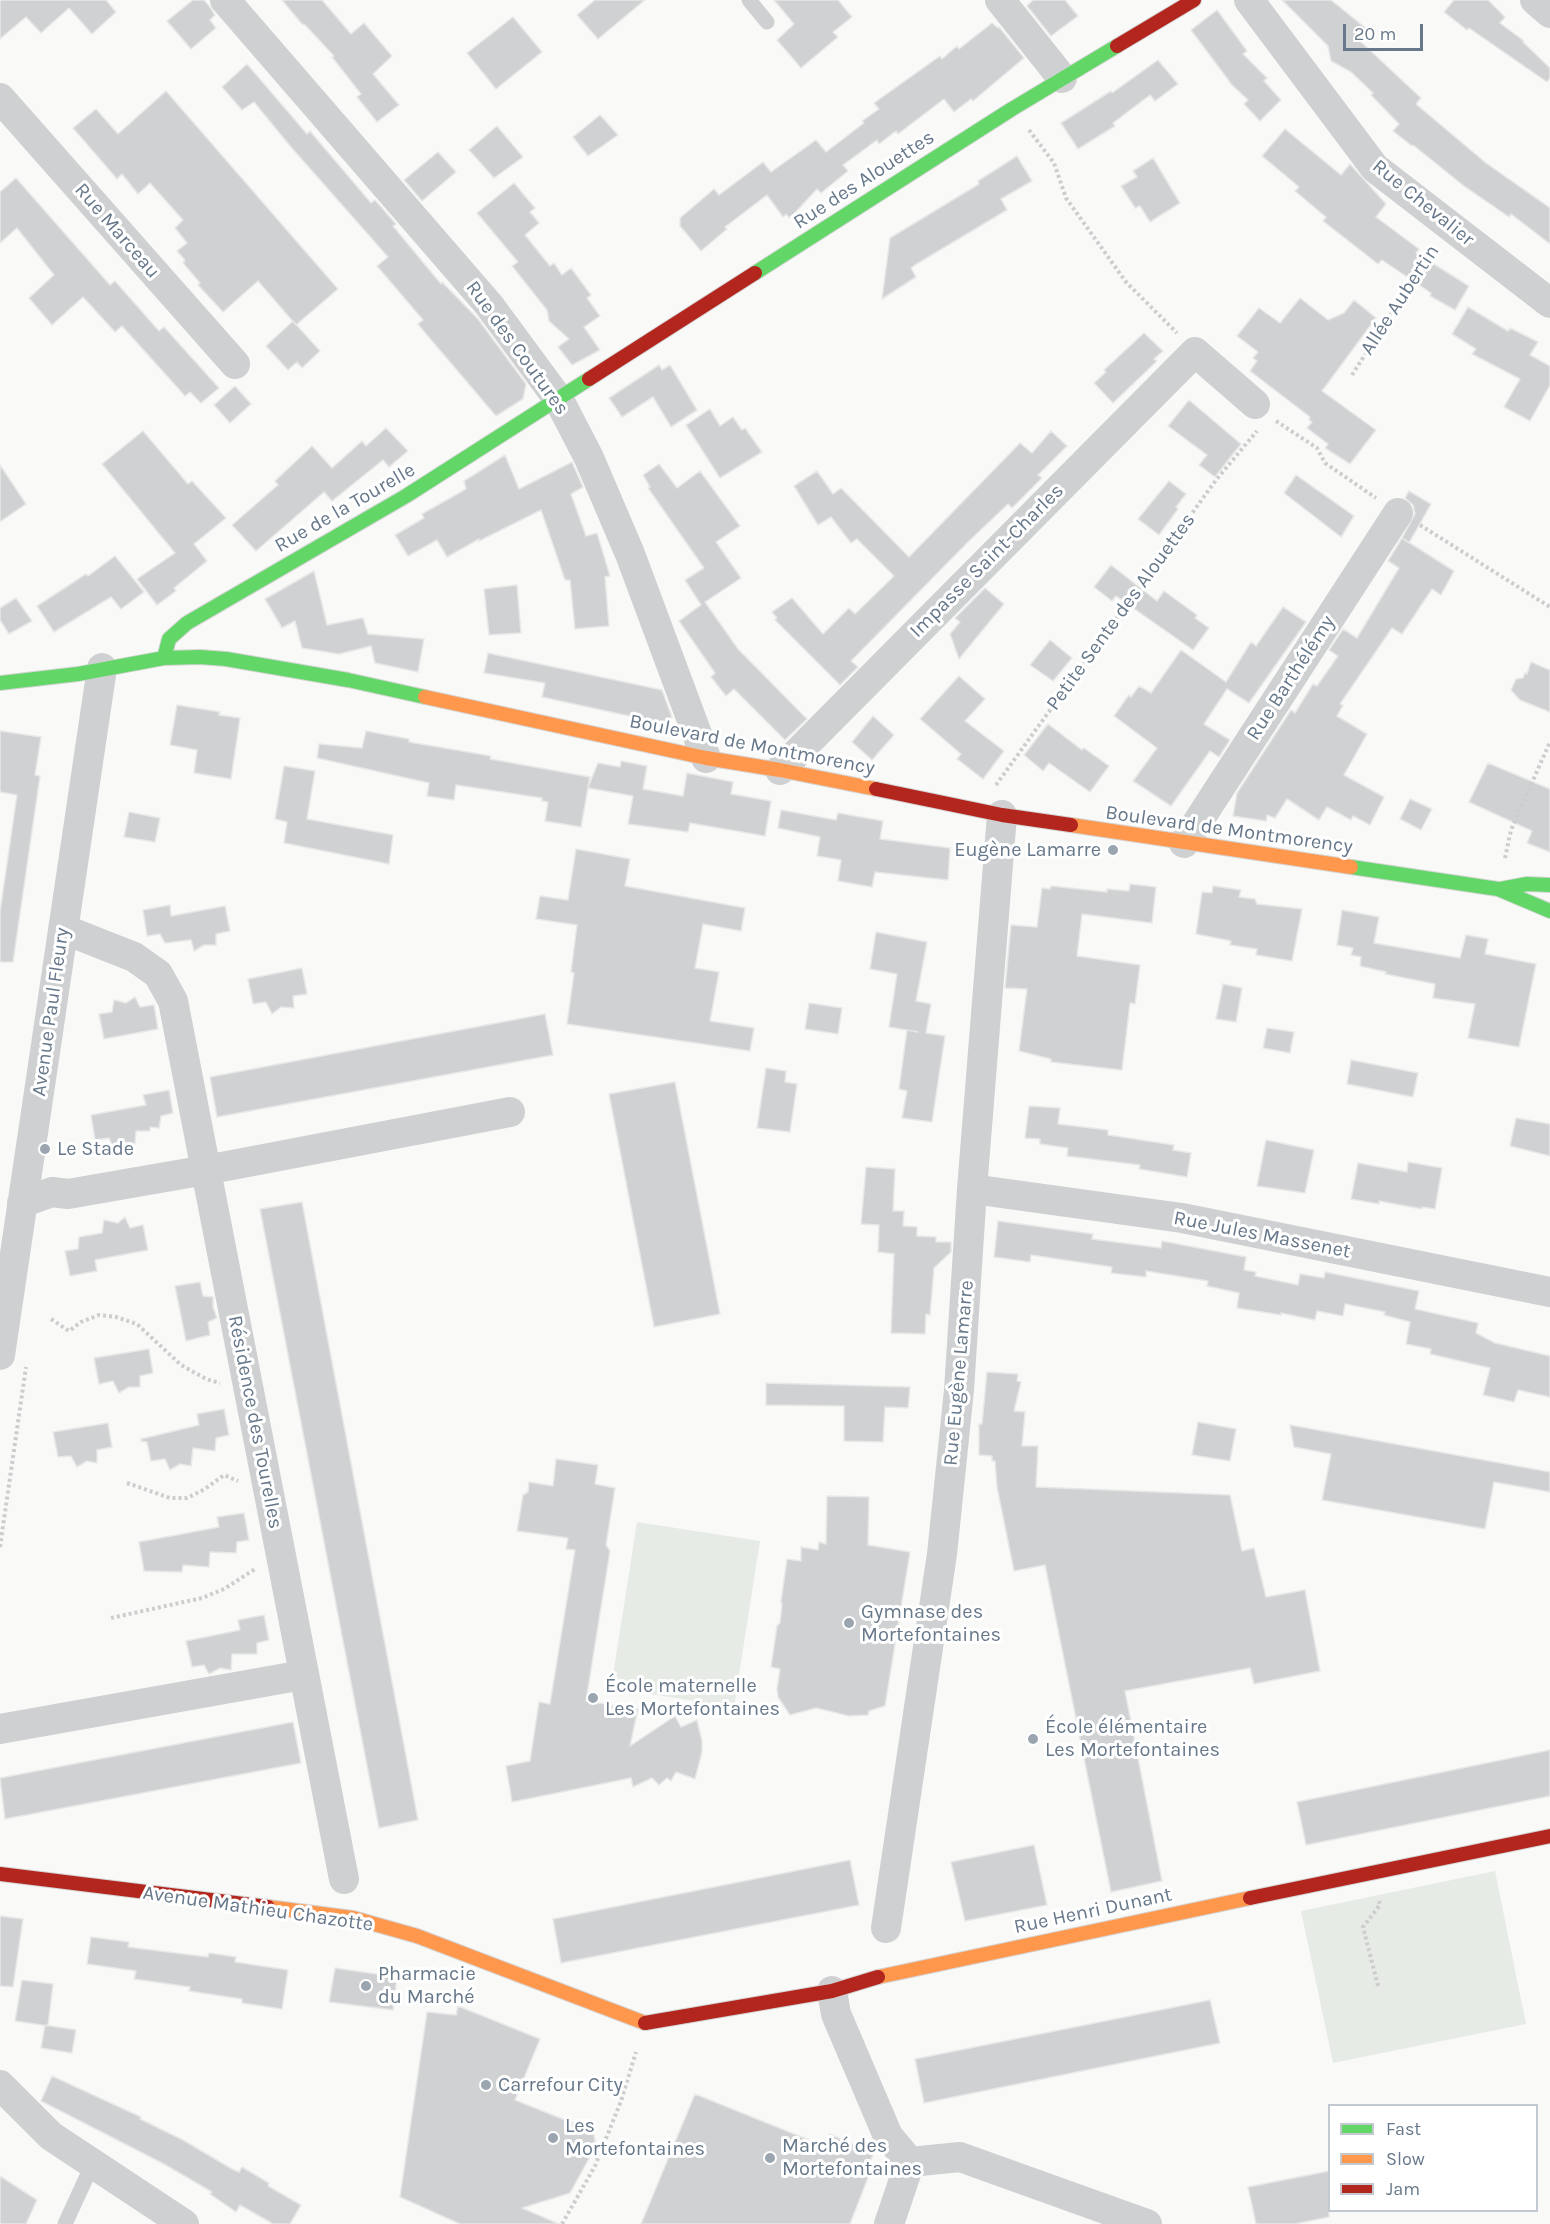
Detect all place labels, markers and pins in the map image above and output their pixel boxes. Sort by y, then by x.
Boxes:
place label: Eugène Lamarre [954,838,1101,862]
marker: Eugène Lamarre [1106,843,1120,857]
place label: Le Stade [57,1137,134,1161]
marker: Le Stade [38,1142,52,1156]
place label: Gymnase des Mortefontaines [861,1600,1001,1647]
marker: Gymnase des Mortefontaines [842,1616,856,1630]
place label: École maternelle Les Mortefontaines [605,1674,780,1721]
marker: École maternelle Les Mortefontaines [586,1691,600,1705]
place label: École élémentaire Les Mortefontaines [1045,1715,1220,1762]
marker: École élémentaire Les Mortefontaines [1026,1732,1040,1746]
place label: Pharmacie du Marché [378,1962,476,2009]
marker: Pharmacie du Marché [359,1979,373,1993]
place label: Carrefour City [498,2073,623,2097]
marker: Carrefour City [479,2078,493,2092]
place label: Les Mortefontaines [565,2114,705,2161]
marker: Les Mortefontaines [546,2131,560,2145]
place label: Marché des Mortefontaines [782,2134,922,2181]
marker: Marché des Mortefontaines [763,2151,777,2165]

